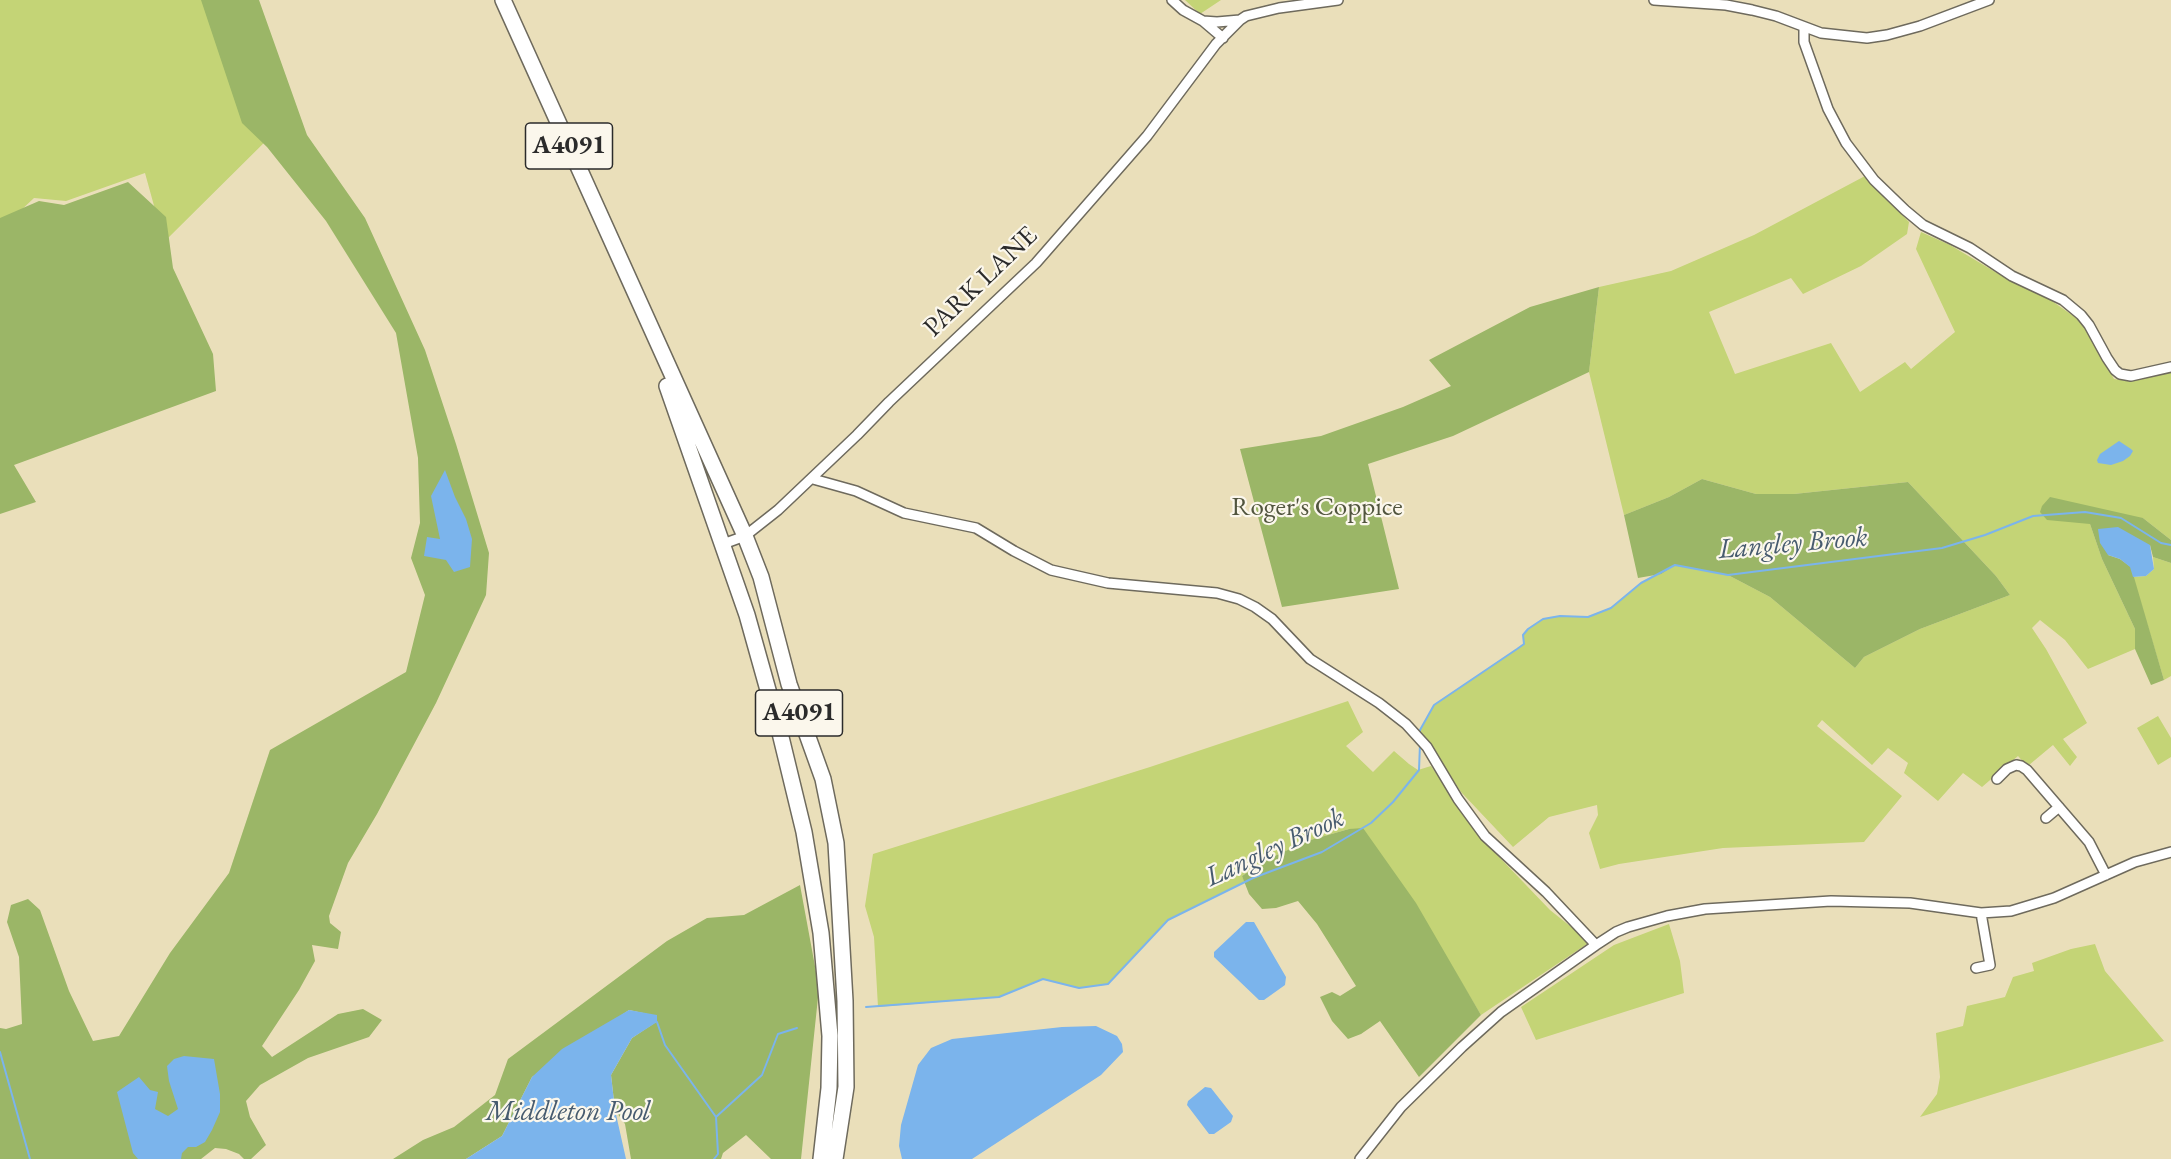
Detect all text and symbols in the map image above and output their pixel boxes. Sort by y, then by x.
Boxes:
road number: A4091 [526,123,612,169]
street label: PARK LANE [918,220,1044,344]
park label: Roger's Coppice [1231,492,1403,524]
water label: Langley Brook [1717,521,1869,567]
road number: A4091 [756,690,842,736]
water label: Langley Brook [1200,801,1350,895]
water label: Middleton Pool [485,1095,651,1129]

